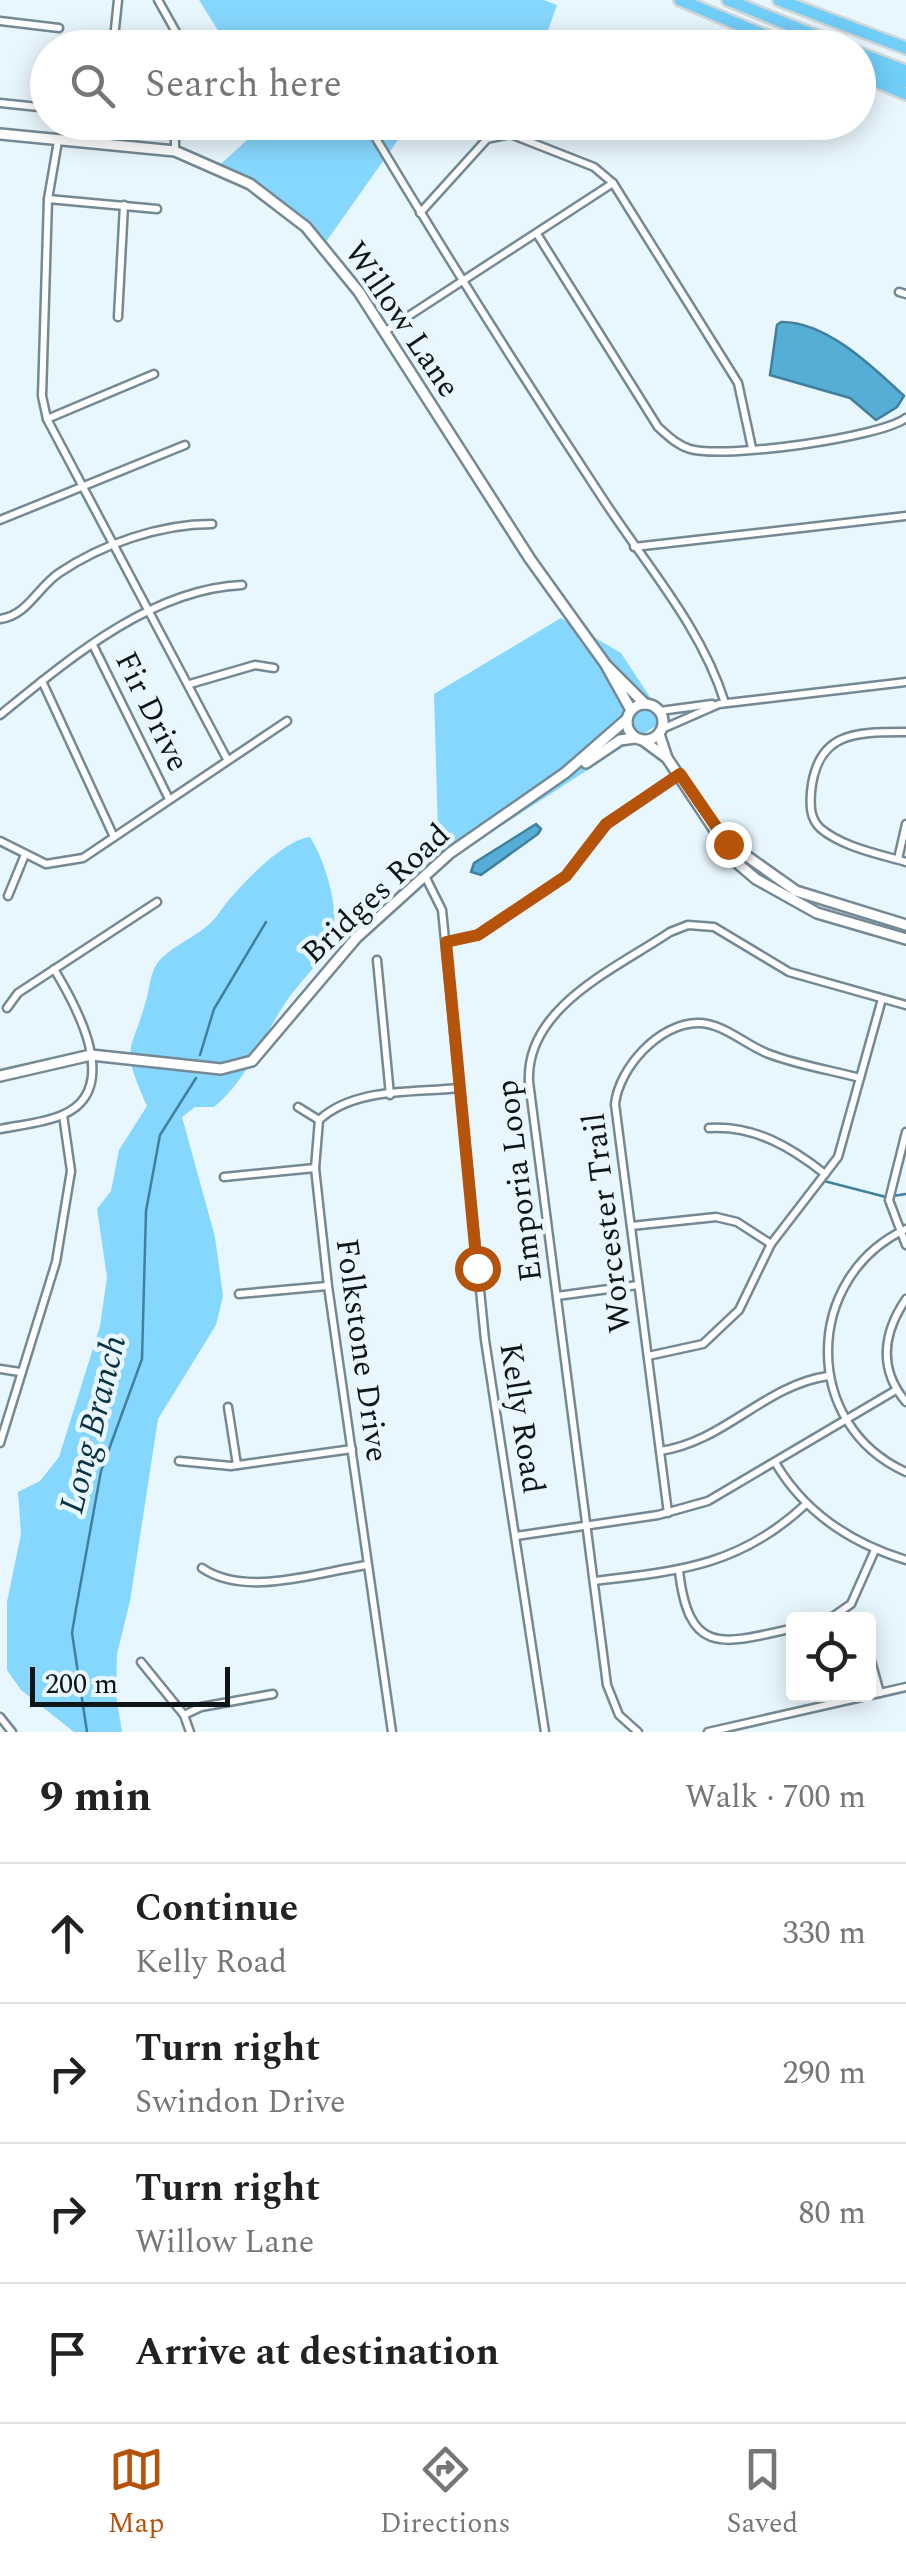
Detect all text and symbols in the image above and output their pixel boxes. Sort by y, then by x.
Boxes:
search box [30,30,876,140]
text: Search here [145,56,342,114]
icon: search [65,58,120,113]
street label: Willow Lane [331,232,472,408]
street label: Fir Drive [101,643,202,780]
street label: Bridges Road [290,812,462,976]
route end [706,822,752,868]
street label: Emporia Loop [483,1077,556,1285]
street label: Worcester Trail [570,1110,645,1336]
street label: Folkstone Drive [322,1235,401,1465]
route start [455,1246,501,1292]
water label: Long Branch [46,1329,141,1519]
street label: Kelly Road [485,1339,558,1497]
map controls [786,1612,876,1702]
button: locate [786,1612,876,1702]
scale bar [30,1662,230,1706]
text: 200 m [45,1663,118,1706]
text: 9 min [40,1766,152,1829]
text: Walk · 700 m [685,1773,866,1822]
text: Continue [135,1880,298,1938]
icon: ahead [40,1906,95,1961]
text: 330 m [782,1909,866,1958]
text: Kelly Road [135,1938,287,1987]
text: Turn right [135,2020,320,2078]
icon: right [40,2046,95,2101]
text: 290 m [782,2049,866,2098]
text: Swindon Drive [135,2078,346,2127]
text: Turn right [135,2160,320,2218]
icon: right [40,2186,95,2241]
text: 80 m [798,2189,866,2238]
text: Willow Lane [135,2218,314,2267]
text: Arrive at destination [135,2324,499,2382]
icon: arrive [40,2326,95,2381]
tab: Map [108,2442,164,2545]
tab: Directions [380,2442,511,2545]
tab: Saved [726,2442,798,2545]

